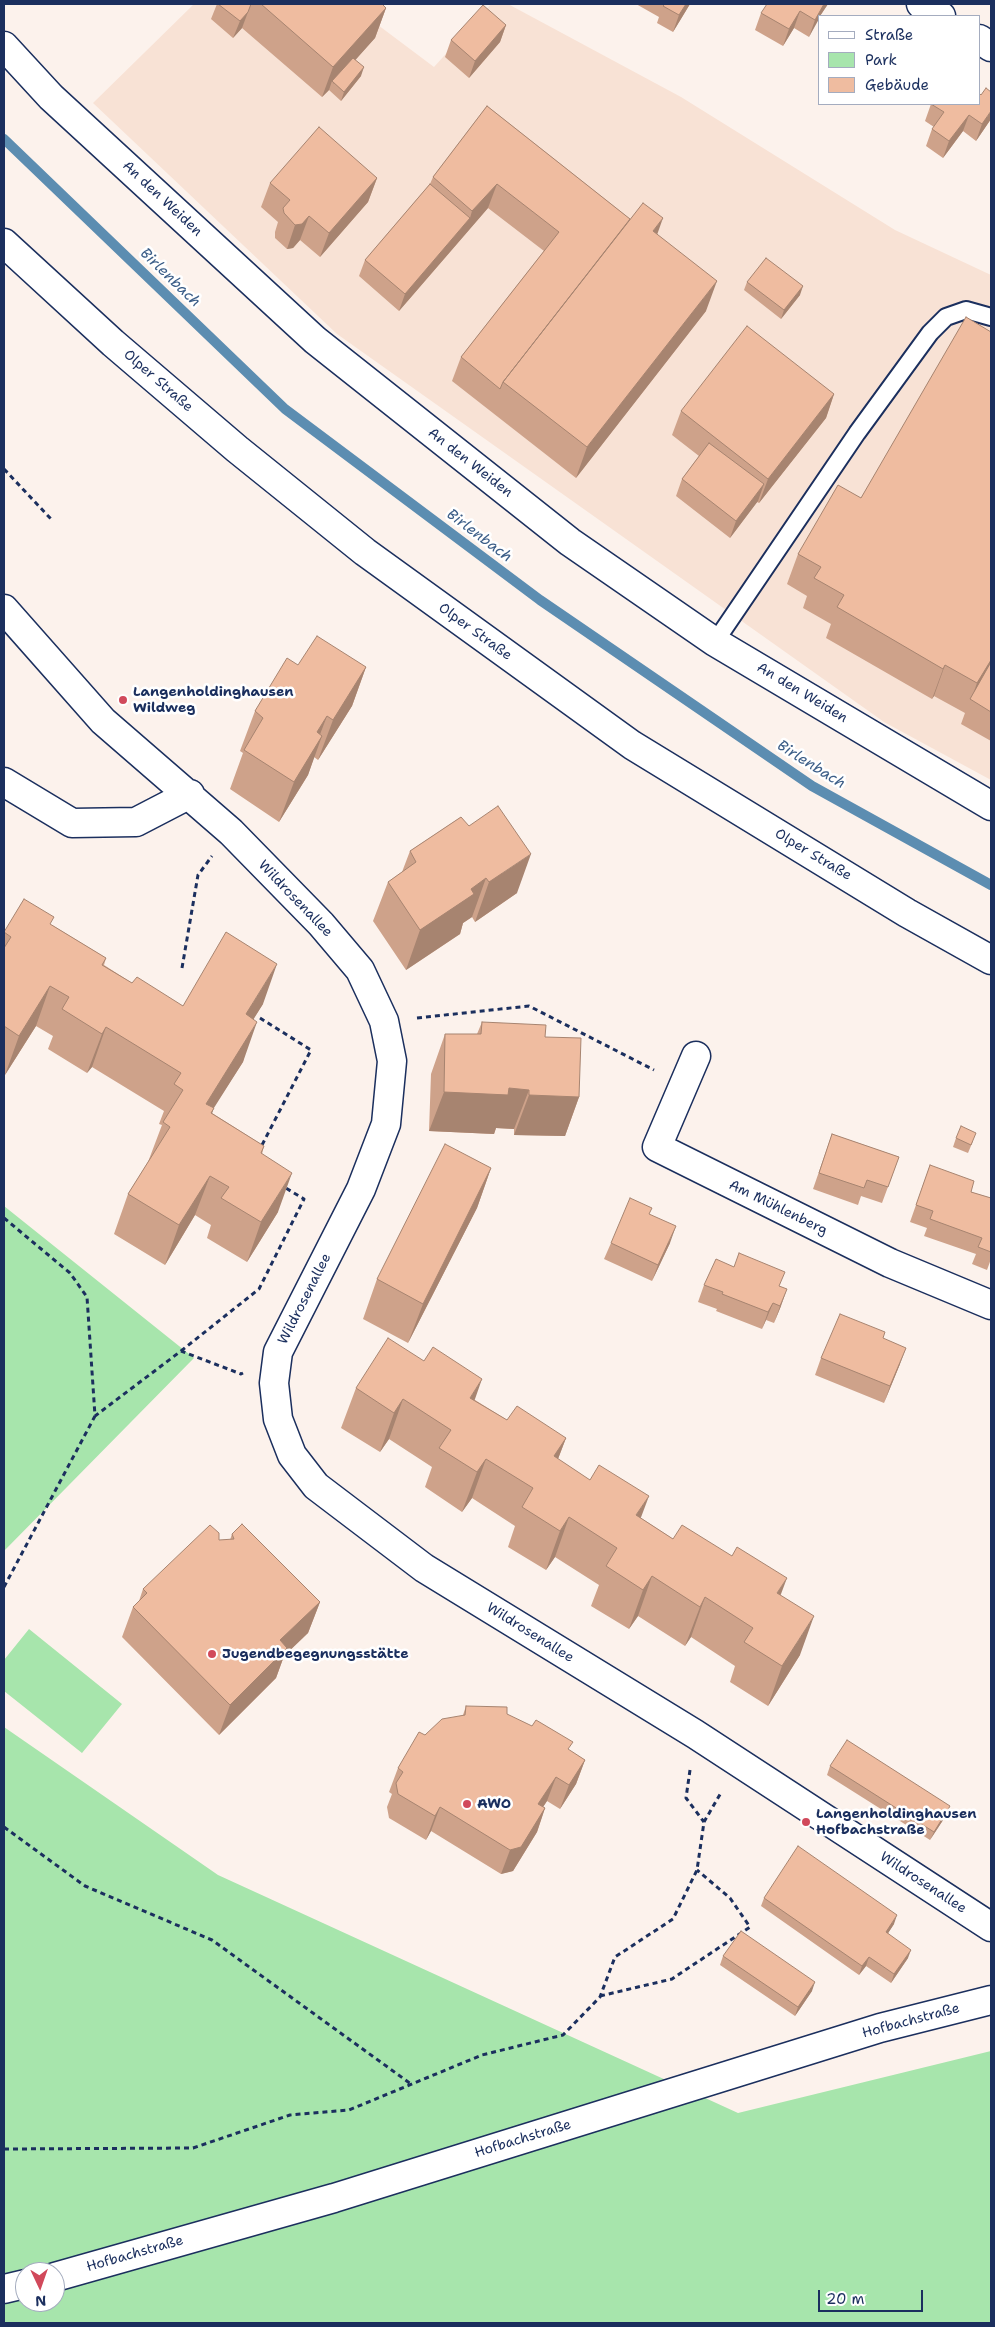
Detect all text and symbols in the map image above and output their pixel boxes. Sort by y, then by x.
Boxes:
legend [818,15,980,105]
text: Straße [865,25,913,45]
text: Park [865,50,897,70]
text: Gebäude [865,75,929,95]
street label: An den Weiden [119,158,205,240]
water label: Birlenbach [136,245,204,311]
street label: Olper Straße [120,346,196,416]
street label: An den Weiden [424,425,516,501]
water label: Birlenbach [443,506,515,566]
street label: Olper Straße [435,600,515,664]
street label: An den Weiden [754,659,850,727]
place label: Langenholdinghausen Wildweg [133,684,294,716]
marker: Langenholdinghausen Wildweg [117,694,129,706]
water label: Birlenbach [773,737,849,793]
street label: Olper Straße [772,826,854,884]
street label: Wildrosenallee [254,857,336,941]
street label: Am Mühlenberg [726,1177,830,1239]
street label: Wildrosenallee [275,1251,335,1347]
street label: Wildrosenallee [483,1599,577,1667]
place label: Jugendbegegnungsstätte [222,1646,409,1662]
marker: Jugendbegegnungsstätte [206,1648,218,1660]
place label: AWO [477,1796,511,1812]
marker: AWO [461,1798,473,1810]
place label: Langenholdinghausen Hofbachstraße [816,1806,977,1838]
marker: Langenholdinghausen Hofbachstraße [800,1816,812,1828]
street label: Wildrosenallee [877,1849,969,1917]
street label: Hofbachstraße [860,2000,962,2042]
street label: Hofbachstraße [473,2116,573,2162]
street label: Hofbachstraße [85,2232,185,2276]
north arrow [15,2262,65,2312]
scale bar [820,2280,925,2312]
text: 20 m [826,2289,865,2309]
text: N [35,2292,47,2310]

